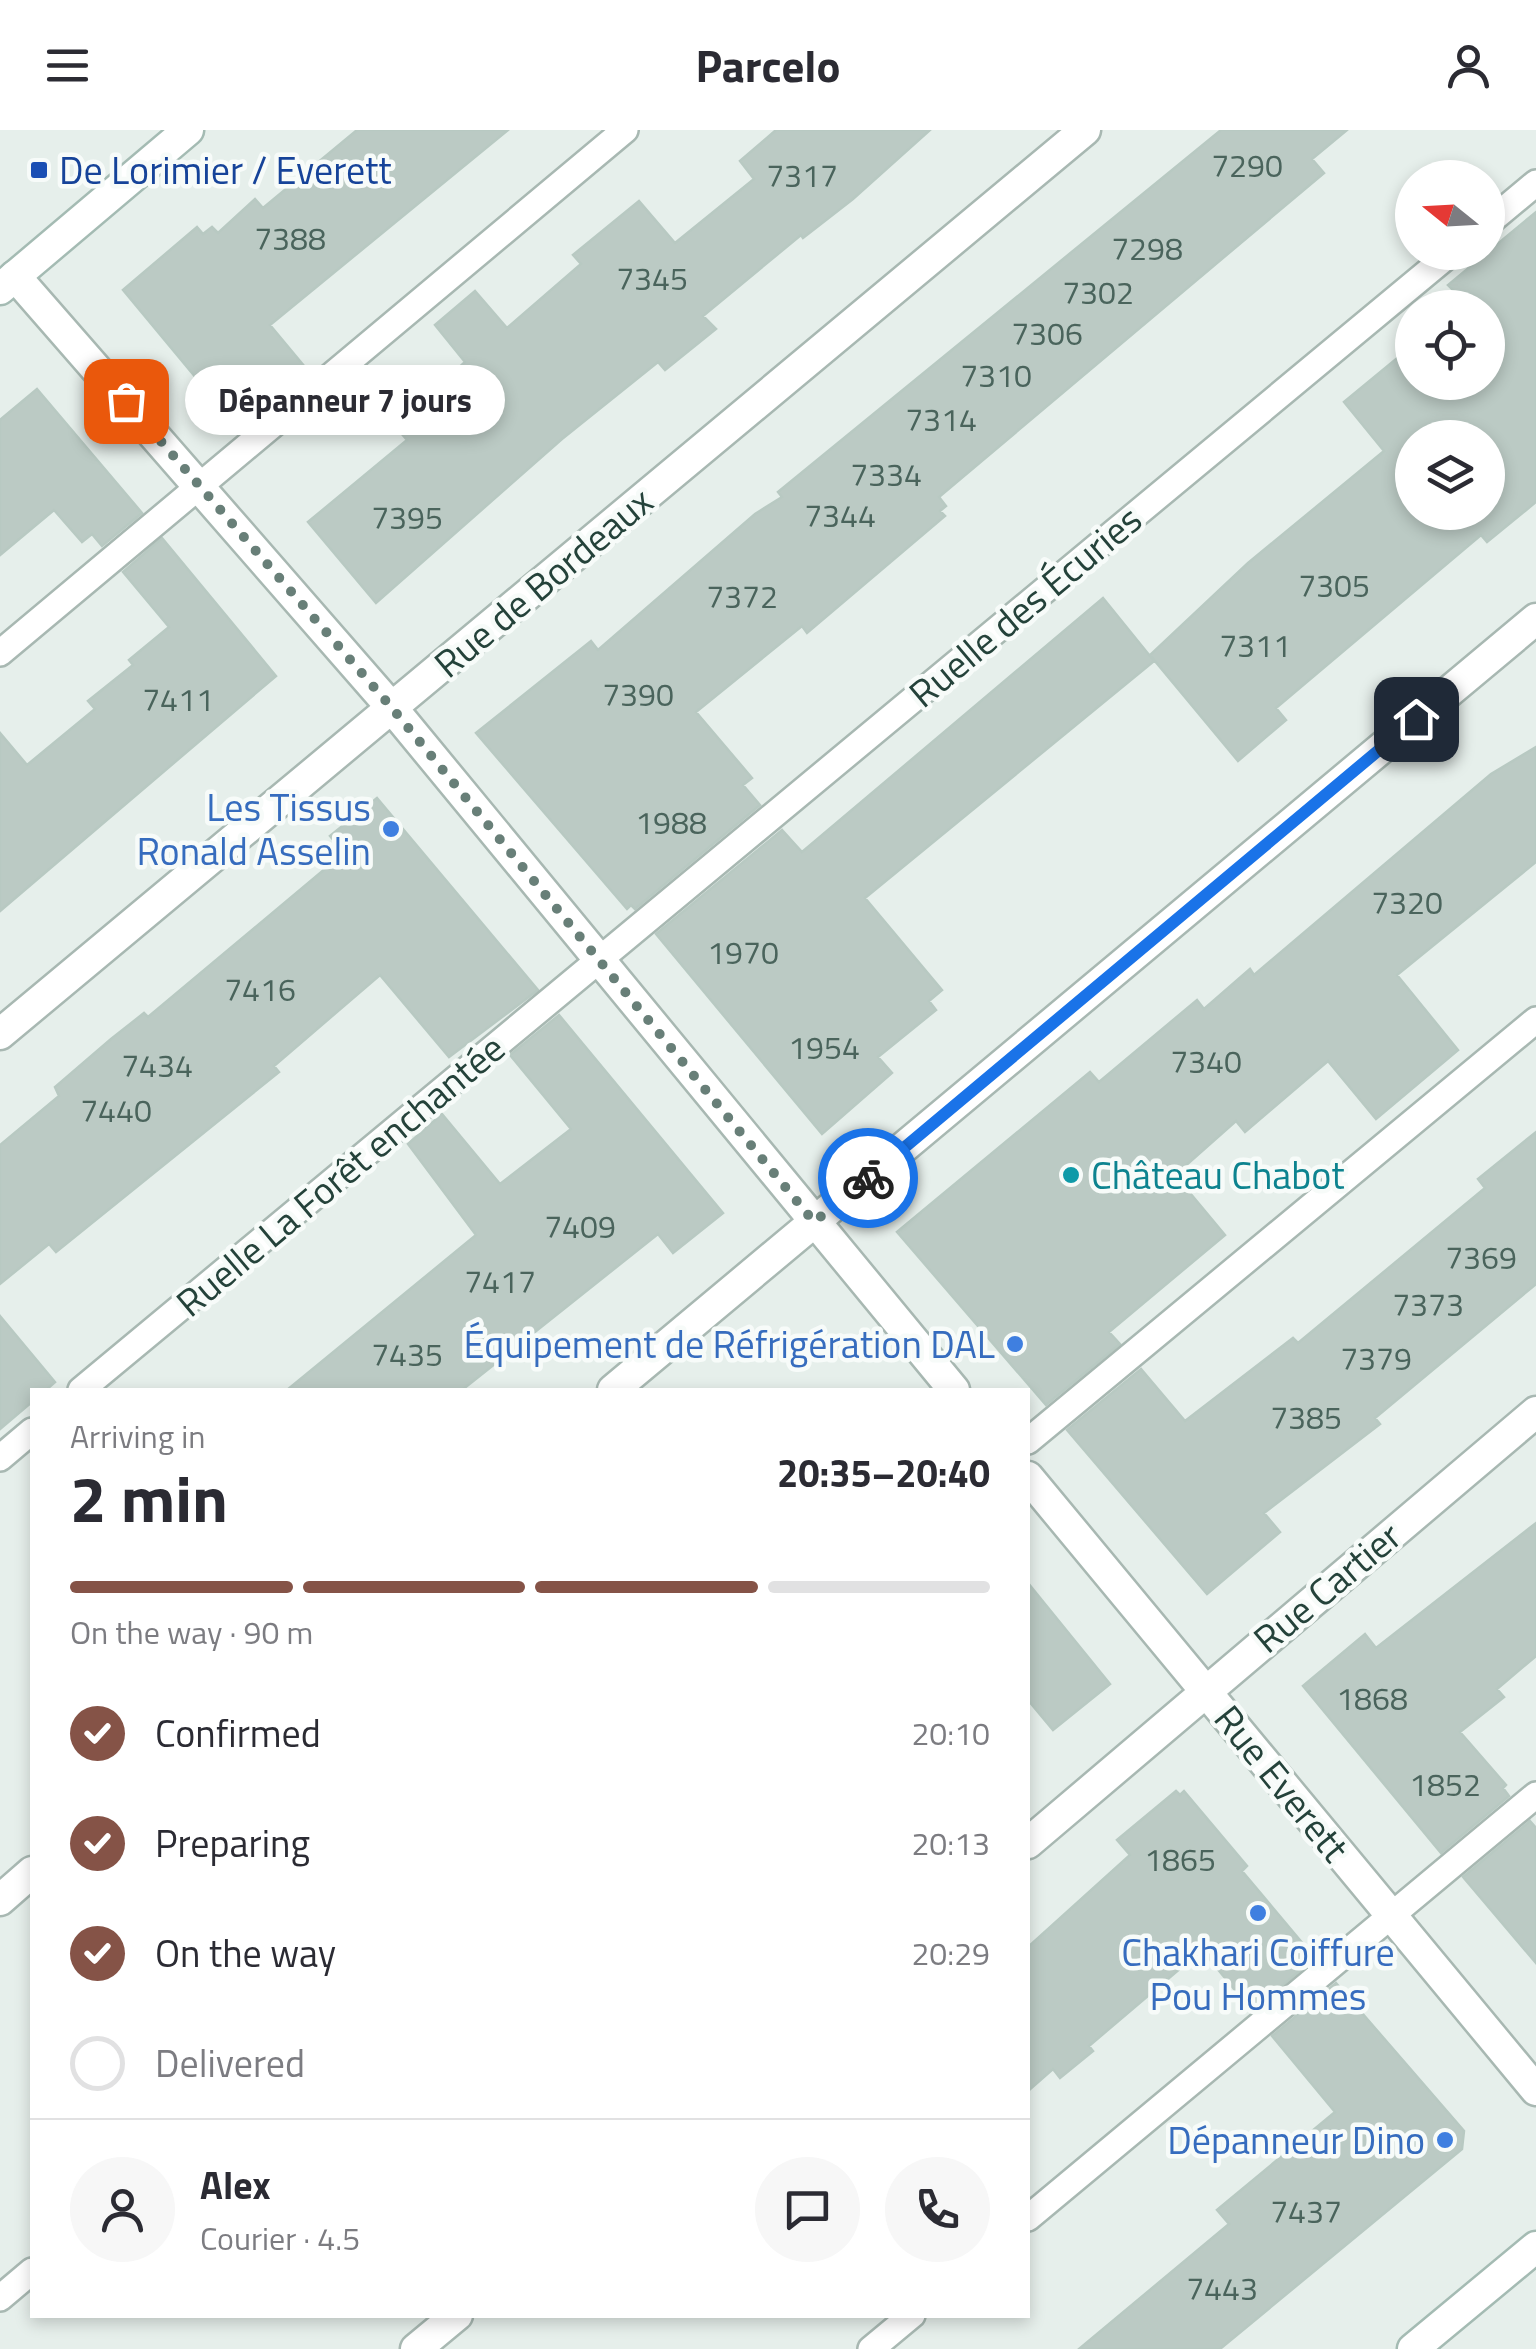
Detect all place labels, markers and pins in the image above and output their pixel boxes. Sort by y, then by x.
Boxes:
place label: De Lorimier / Everett [59,141,392,199]
marker: De Lorimier / Everett [28,159,50,181]
pin [84,359,169,444]
callout: Dépanneur 7 jours [186,366,506,436]
pin [1374,677,1459,762]
place label: Les Tissus Ronald Asselin [137,778,371,880]
marker: Les Tissus Ronald Asselin [380,818,402,840]
place label: Château Chabot [1091,1146,1345,1204]
marker: Château Chabot [1060,1164,1082,1186]
place label: Équipement de Réfrigération DAL [463,1315,995,1373]
marker: Équipement de Réfrigération DAL [1004,1333,1026,1355]
marker: Chakhari Coiffure Pou Hommes [1247,1902,1269,1924]
place label: Chakhari Coiffure Pou Hommes [1121,1923,1395,2025]
place label: Dépanneur Dino [1167,2111,1425,2169]
marker: Dépanneur Dino [1434,2129,1456,2151]

